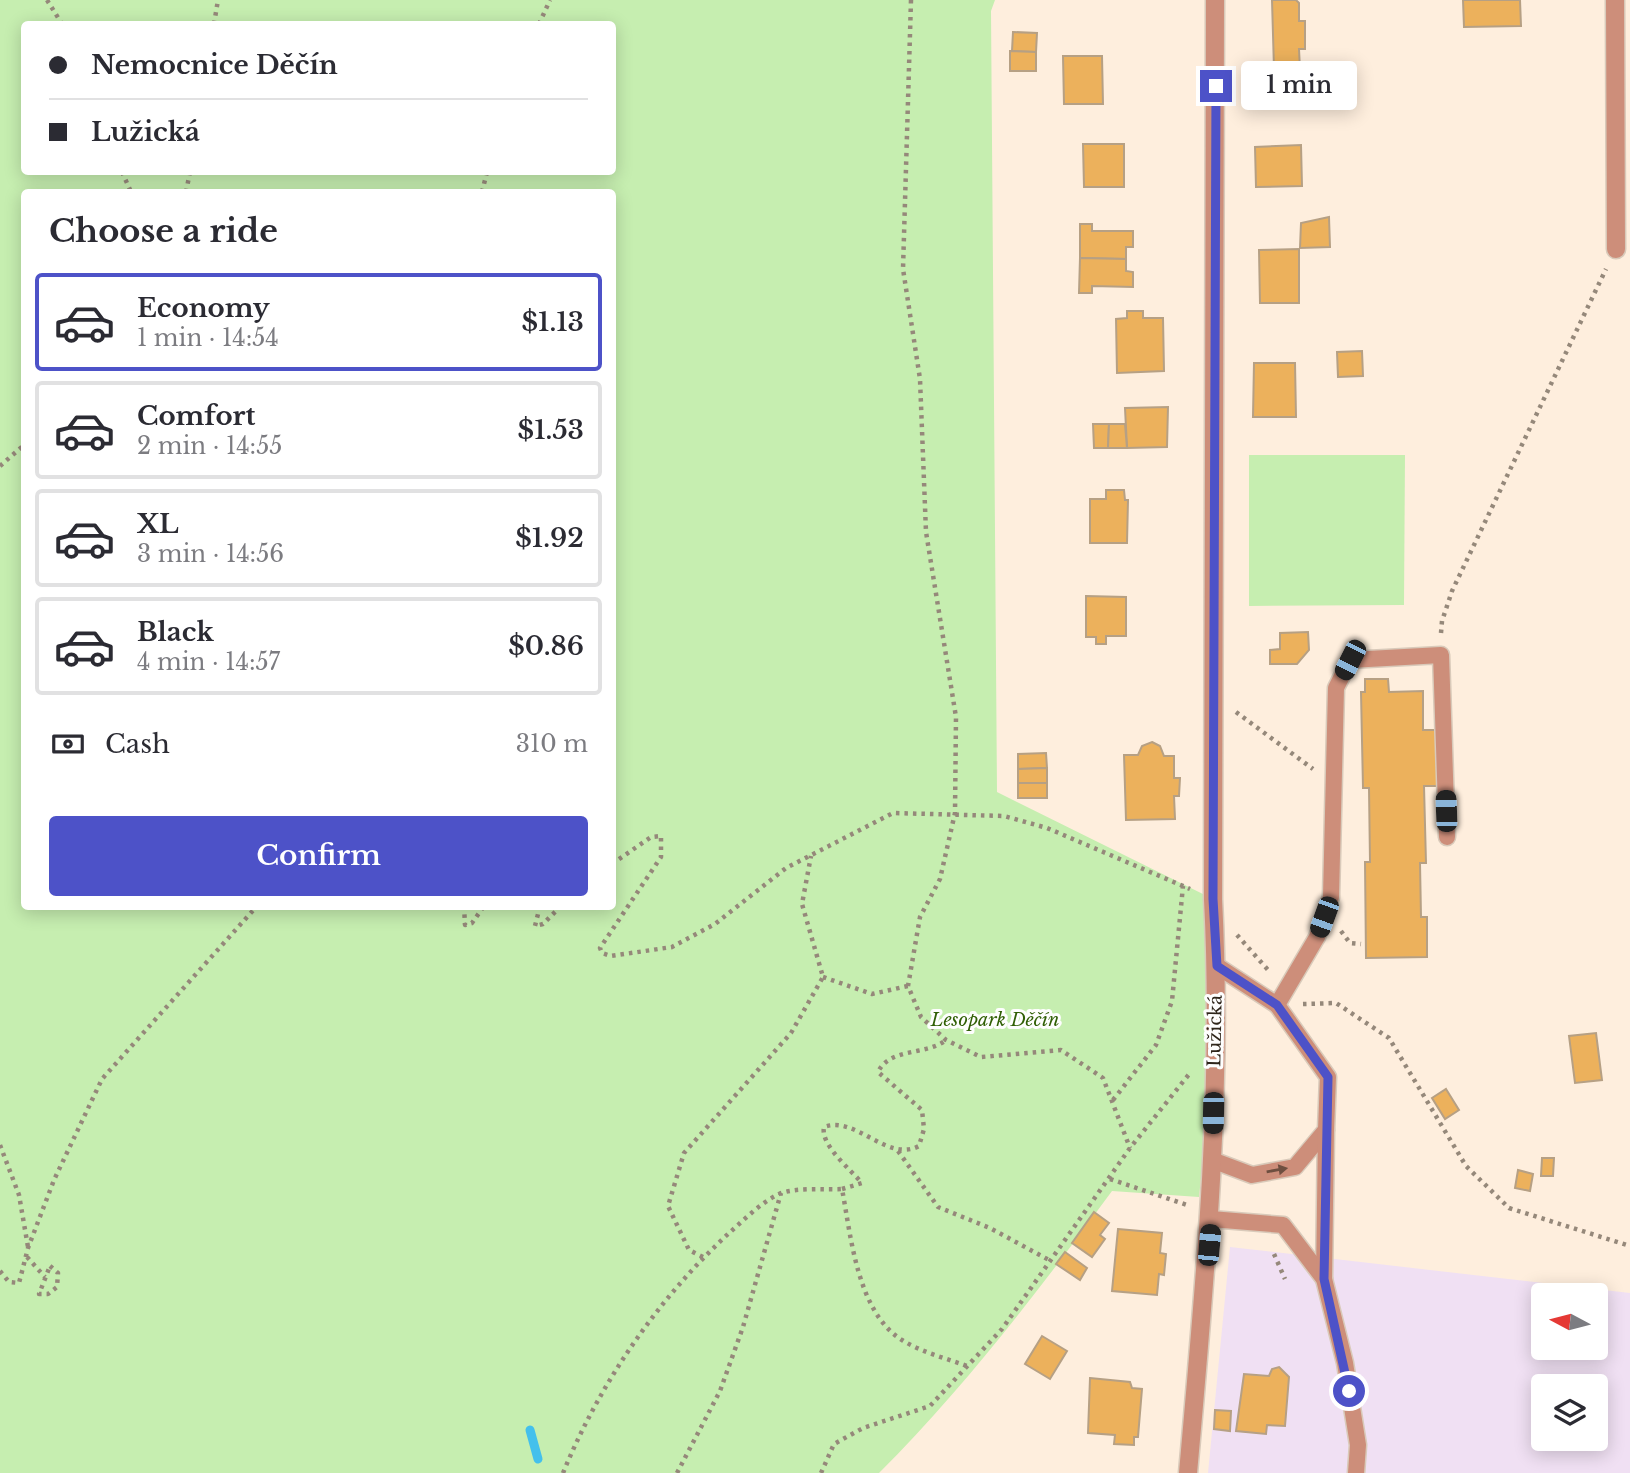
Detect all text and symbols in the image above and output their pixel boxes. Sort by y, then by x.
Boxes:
text: Nemocnice Děčín [91,49,338,81]
callout: 1 min [1240,62,1356,110]
route end [1200,70,1232,102]
text: 1 min [1266,71,1332,99]
text: Lužická [91,116,200,148]
text: Choose a ride [49,211,278,251]
icon: car [53,291,116,354]
text: Economy [137,292,270,324]
text: $1.13 [521,306,584,338]
text: 1 min · 14:54 [137,324,279,352]
icon: car [53,399,116,462]
text: Comfort [137,400,255,432]
text: $1.53 [518,414,584,446]
text: 2 min · 14:55 [137,432,282,460]
icon: car [53,507,116,570]
text: XL [137,508,179,540]
text: $1.92 [515,522,584,554]
text: 3 min · 14:56 [137,540,284,568]
icon: car [53,615,116,678]
text: Black [137,616,214,648]
text: $0.86 [508,630,584,662]
car [1332,637,1369,683]
text: 4 min · 14:57 [137,648,280,676]
icon: cash [49,725,87,763]
text: Cash [105,728,170,760]
text: 310 m [516,730,588,758]
car [1435,790,1458,832]
button: Confirm [49,816,588,896]
car [1307,894,1342,940]
street label: Lužická [1203,995,1227,1067]
park label: Lesopark Děčín [930,1009,1059,1031]
car [1203,1092,1224,1134]
one-way arrow [1266,1164,1288,1175]
car [1197,1223,1222,1267]
north arrow [1531,1283,1608,1360]
map controls [1531,1283,1608,1451]
button: layers [1531,1374,1608,1451]
route start [1333,1375,1365,1407]

